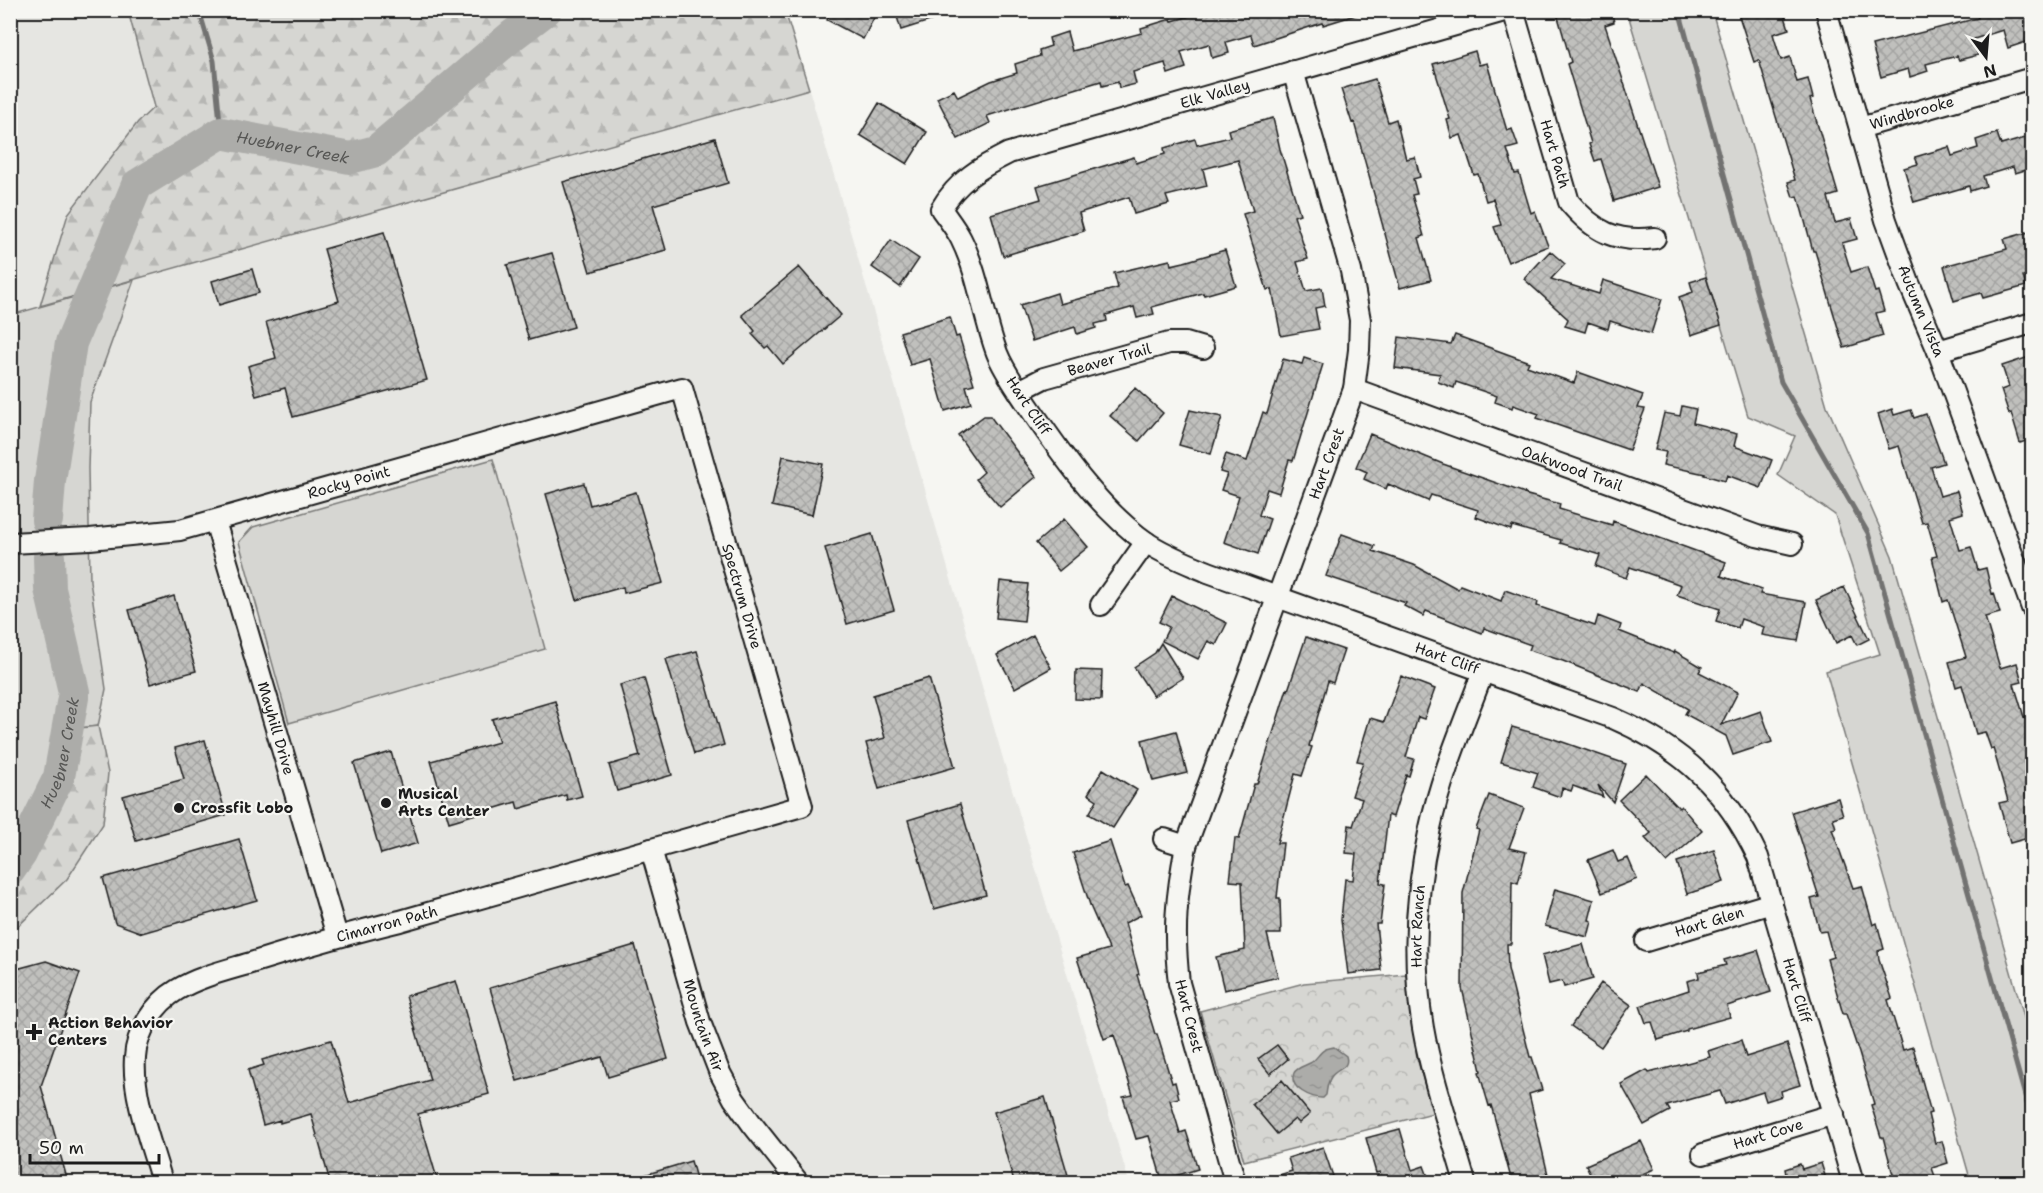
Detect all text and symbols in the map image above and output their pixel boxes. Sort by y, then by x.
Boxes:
north arrow [1956,27,2016,87]
text: N [1981,59,1999,83]
street label: Elk Valley [1178,75,1252,113]
street label: Windbrooke [1867,91,1956,135]
street label: Hart Path [1535,117,1575,191]
water label: Huebner Creek [235,126,351,168]
street label: Autumn Vista [1893,262,1950,360]
street label: Beaver Trail [1065,338,1154,381]
street label: Hart Cliff [1001,372,1056,440]
street label: Hart Crest [1304,425,1349,502]
street label: Oakwood Trail [1519,441,1626,496]
street label: Rocky Point [305,461,393,503]
street label: Spectrum Drive [717,541,766,651]
street label: Hart Cliff [1412,637,1483,679]
street label: Mayhill Drive [253,679,299,777]
water label: Huebner Creek [35,695,83,812]
place label: Musical Arts Center [398,784,490,821]
marker: Musical Arts Center [379,796,393,810]
place label: Crossfit Lobo [191,798,293,818]
marker: Crossfit Lobo [172,801,186,815]
street label: Hart Ranch [1406,883,1430,968]
street label: Cimarron Path [334,901,440,947]
street label: Hart Glen [1672,902,1746,942]
street label: Hart Cliff [1778,955,1816,1026]
street label: Mountain Air [678,977,728,1075]
street label: Hart Crest [1170,977,1208,1055]
place label: Action Behavior Centers [48,1013,173,1050]
marker: Action Behavior Centers [25,1023,43,1041]
street label: Hart Cove [1731,1114,1806,1154]
scale bar [30,1127,159,1165]
text: 50 m [39,1136,84,1160]

